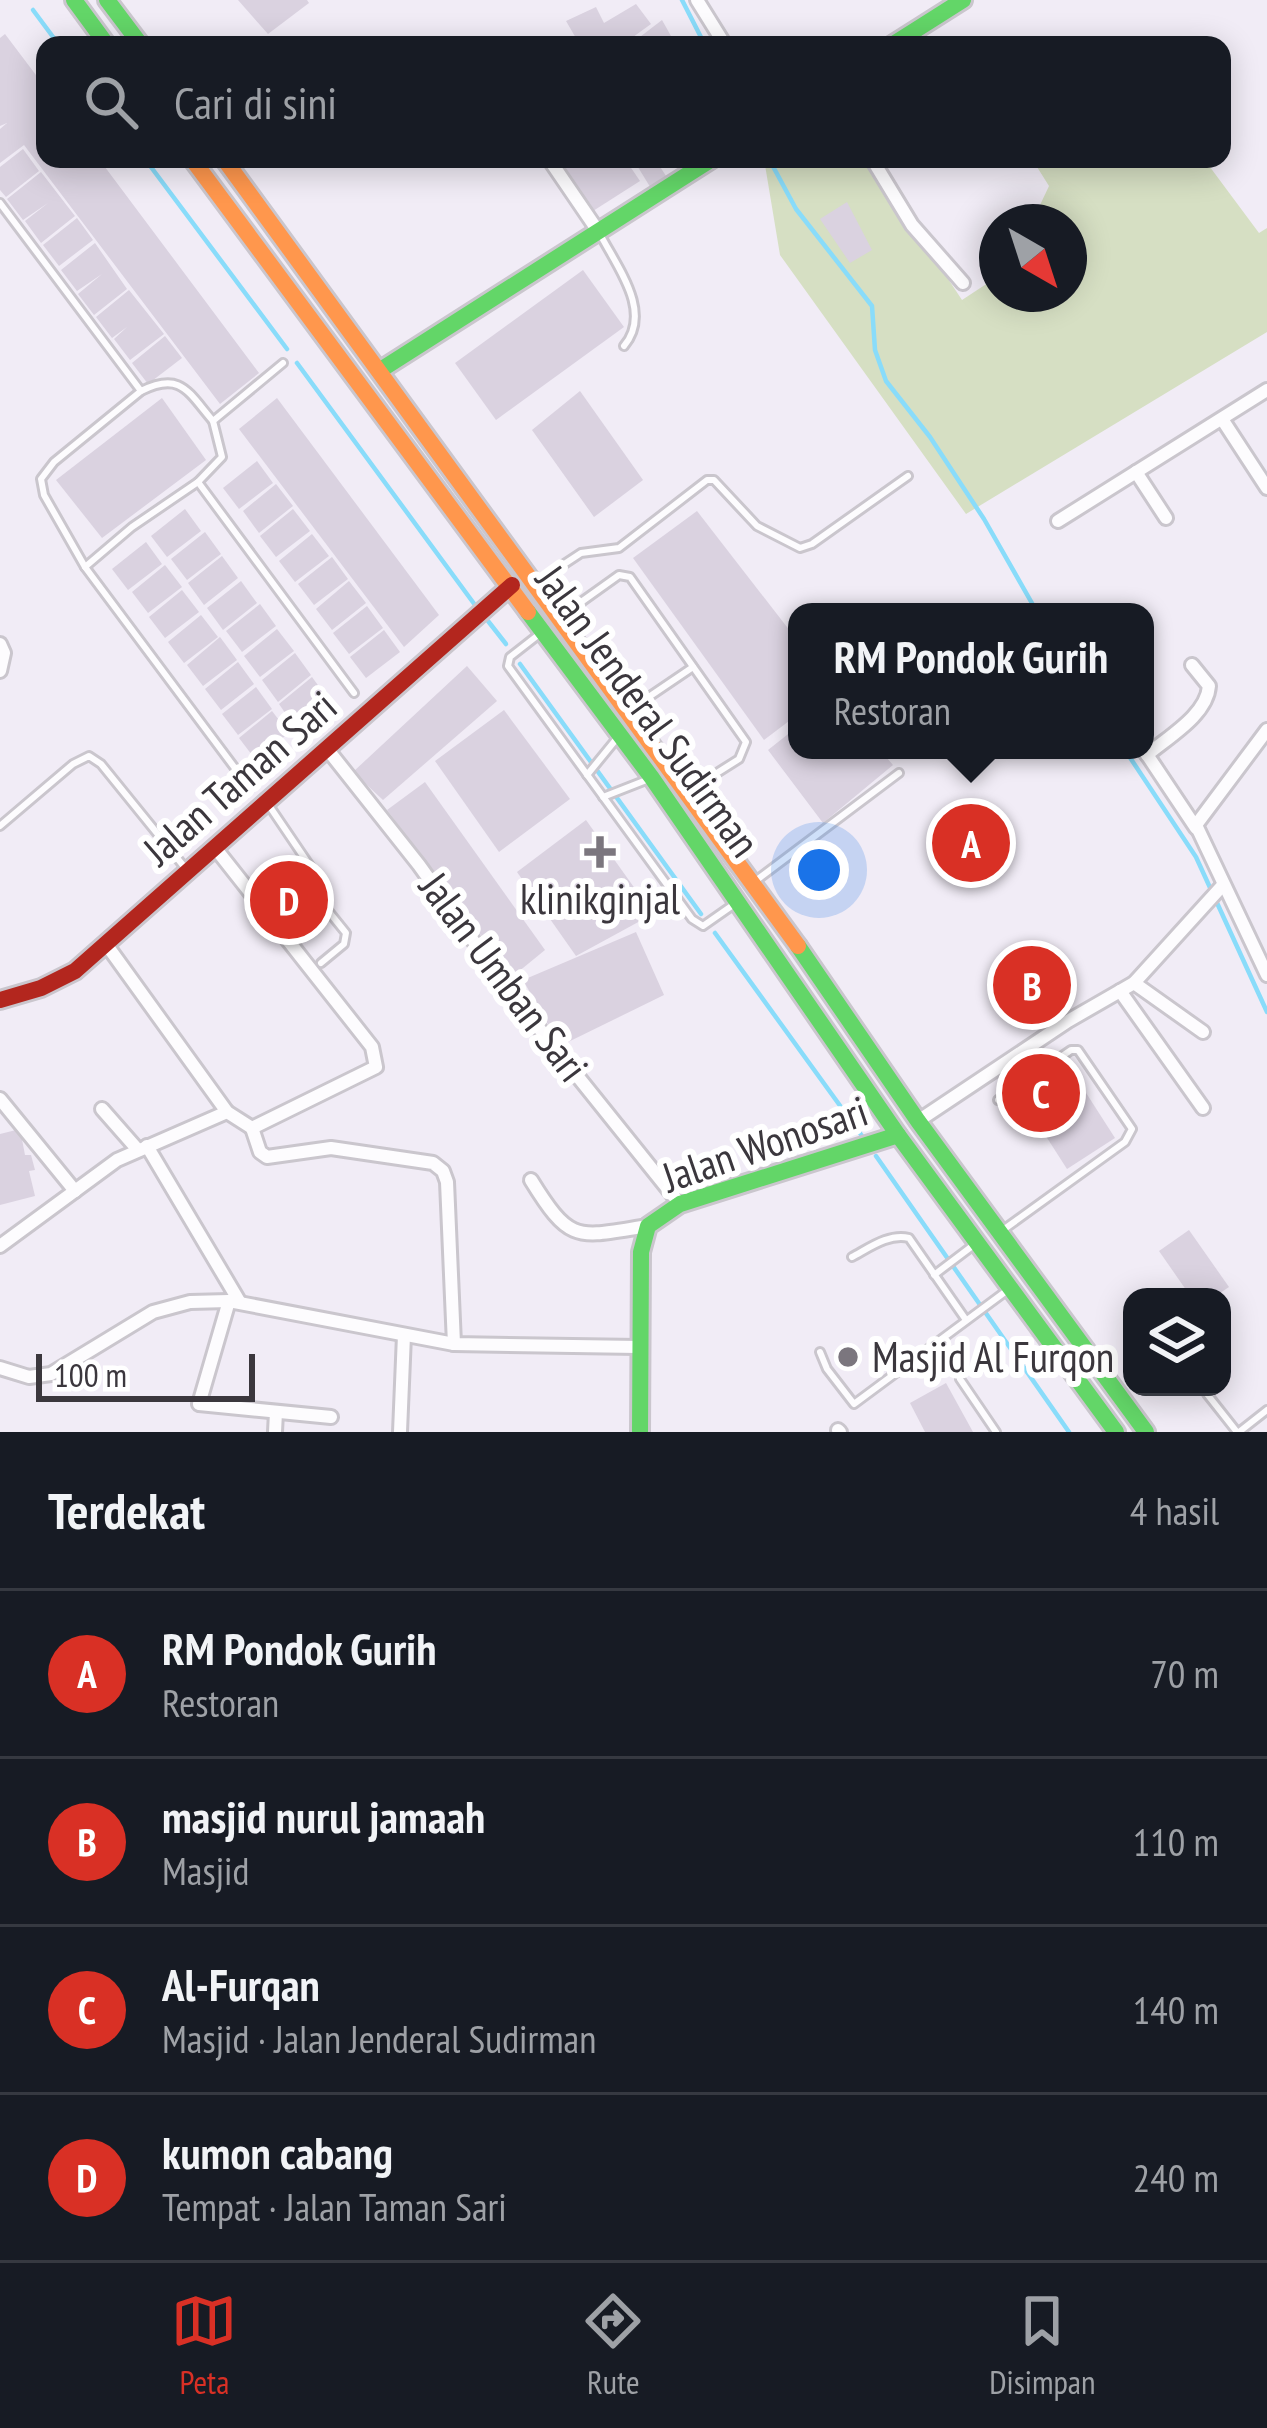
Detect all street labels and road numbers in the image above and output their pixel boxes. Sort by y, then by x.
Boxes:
street label: Jalan Jenderal Sudirman [523,553,773,867]
street label: Jalan Taman Sari [130,679,348,878]
street label: Jalan Umban Sari [407,860,601,1092]
street label: Jalan Wonosari [653,1083,875,1205]

